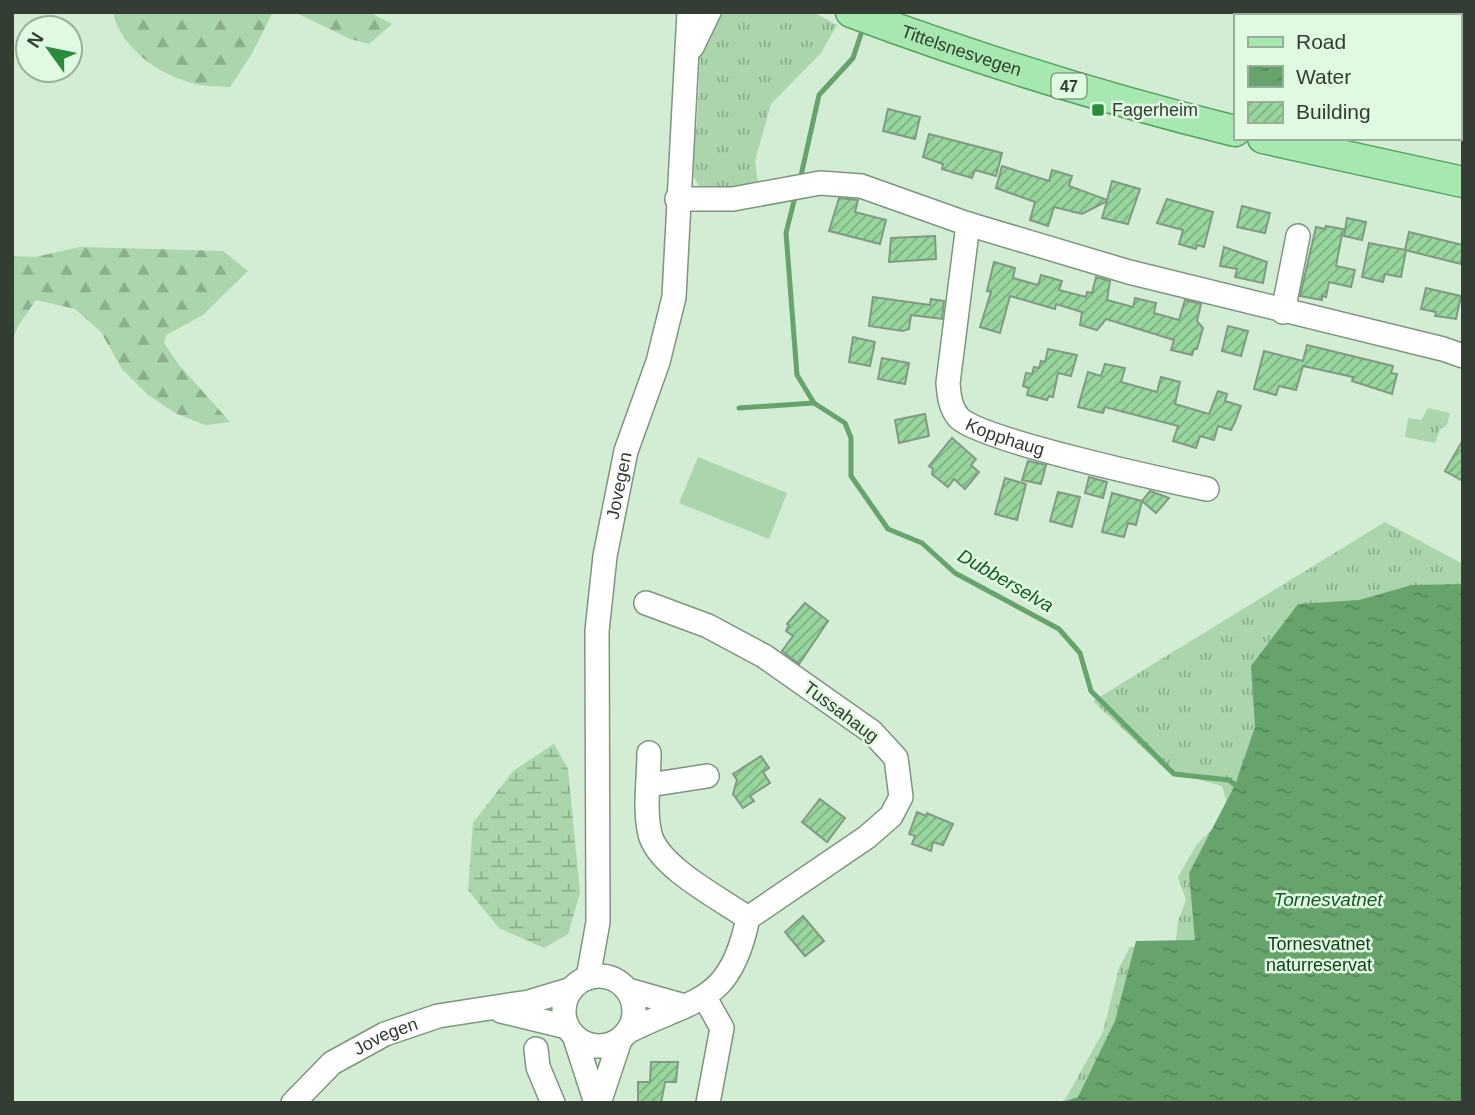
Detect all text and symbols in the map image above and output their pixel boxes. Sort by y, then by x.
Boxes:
north arrow [14,14,84,84]
legend [1234,14,1461,140]
street label: Tittelsnesvegen [899,21,1024,80]
text: N [23,29,48,51]
text: Road [1296,30,1346,53]
text: Water [1296,65,1351,88]
road number: 47 [1052,74,1086,99]
place label: Fagerheim [1112,100,1198,120]
text: Building [1296,100,1371,123]
marker: Fagerheim [1090,102,1106,118]
street label: Kopphaug [962,414,1047,460]
street label: Jovegen [603,450,636,521]
water label: Dubberselva [954,545,1057,616]
street label: Tussahaug [800,677,882,747]
water label: Tornesvatnet [1273,889,1383,910]
park label: Tornesvatnet naturreservat [1266,934,1372,975]
street label: Jovegen [350,1014,420,1059]

